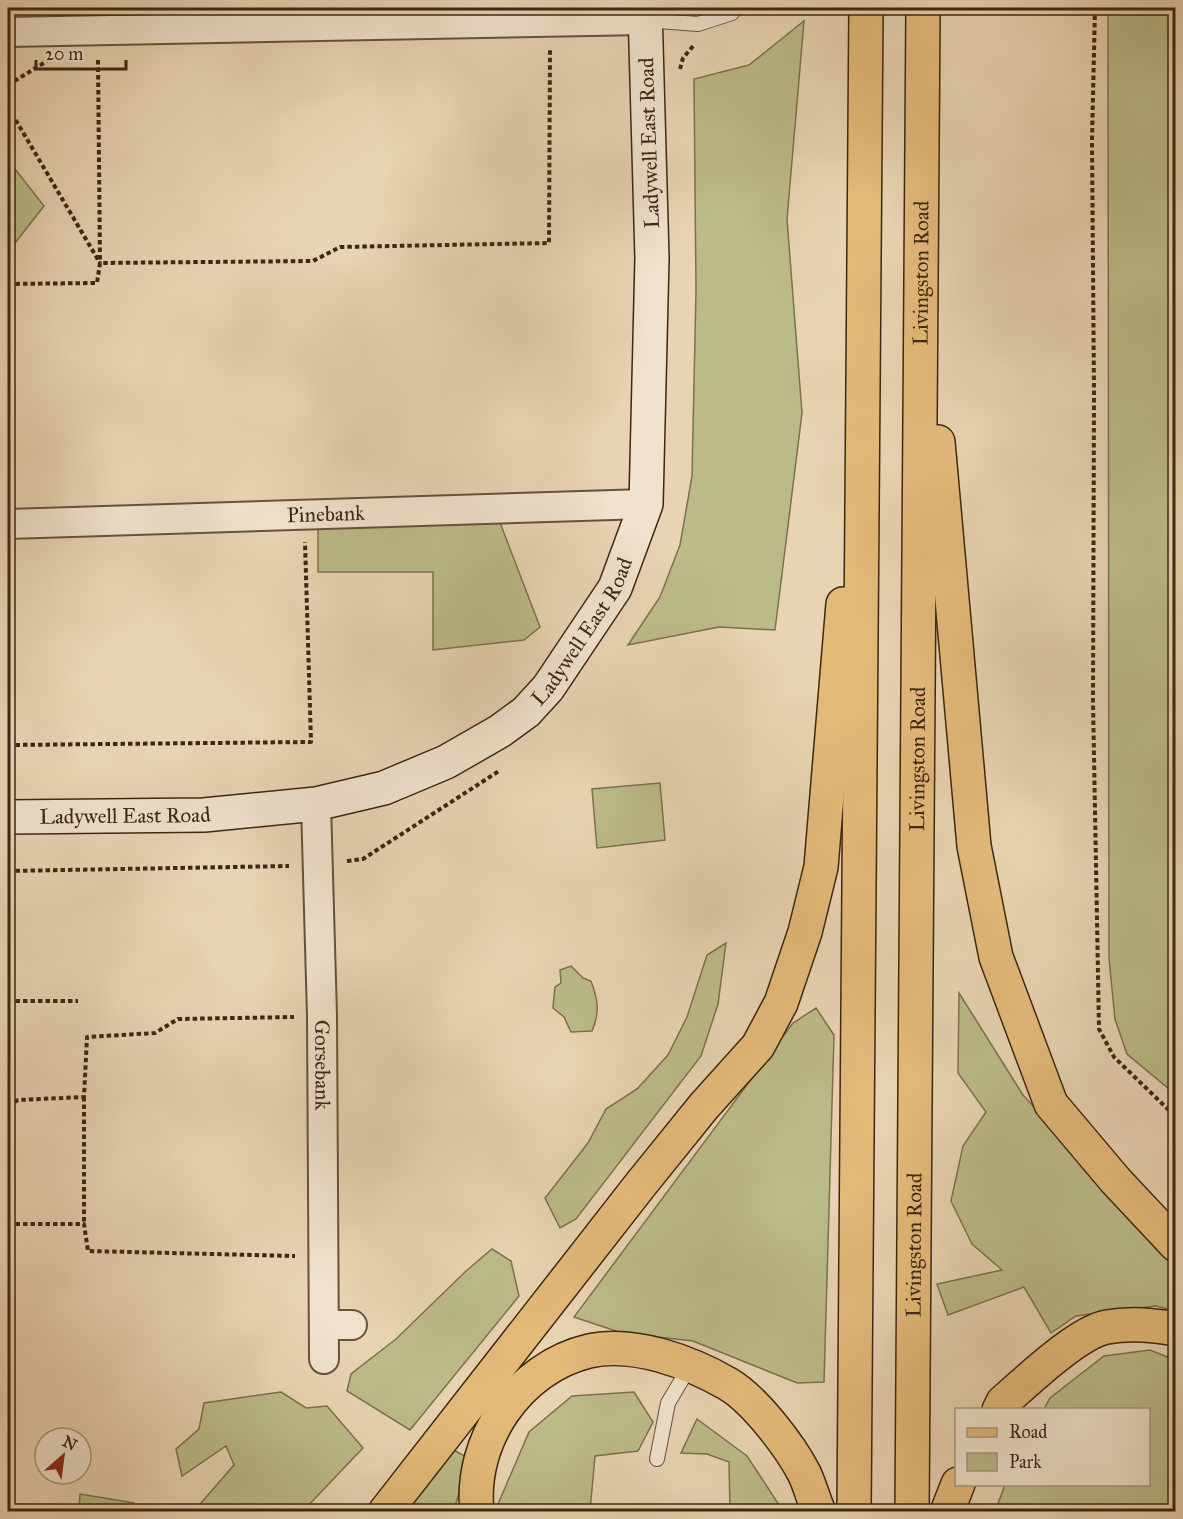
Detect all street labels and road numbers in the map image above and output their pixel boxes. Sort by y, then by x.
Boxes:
street label: Ladywell East Road [633,57,665,229]
street label: Livingston Road [908,200,935,345]
street label: Pinebank [286,500,366,528]
street label: Ladywell East Road [525,553,638,711]
street label: Livingston Road [904,686,931,831]
street label: Ladywell East Road [39,801,212,830]
street label: Gorsebank [309,1020,336,1111]
street label: Livingston Road [900,1172,927,1317]

